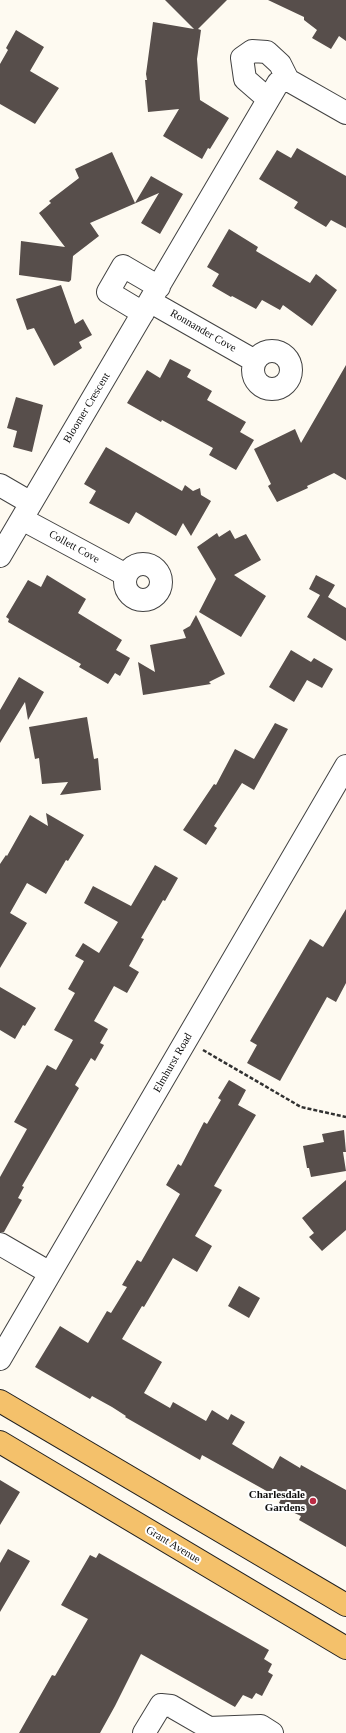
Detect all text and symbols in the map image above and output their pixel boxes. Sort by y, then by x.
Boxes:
street label: Ronnander Cove [168,307,238,355]
street label: Bloomer Crescent [61,370,113,446]
street label: Collett Cove [46,528,102,566]
street label: Elmhurst Road [151,1031,195,1095]
place label: Charlesdale Gardens [249,1488,305,1514]
marker: Charlesdale Gardens [308,1496,318,1506]
street label: Grant Avenue [143,1524,203,1566]

